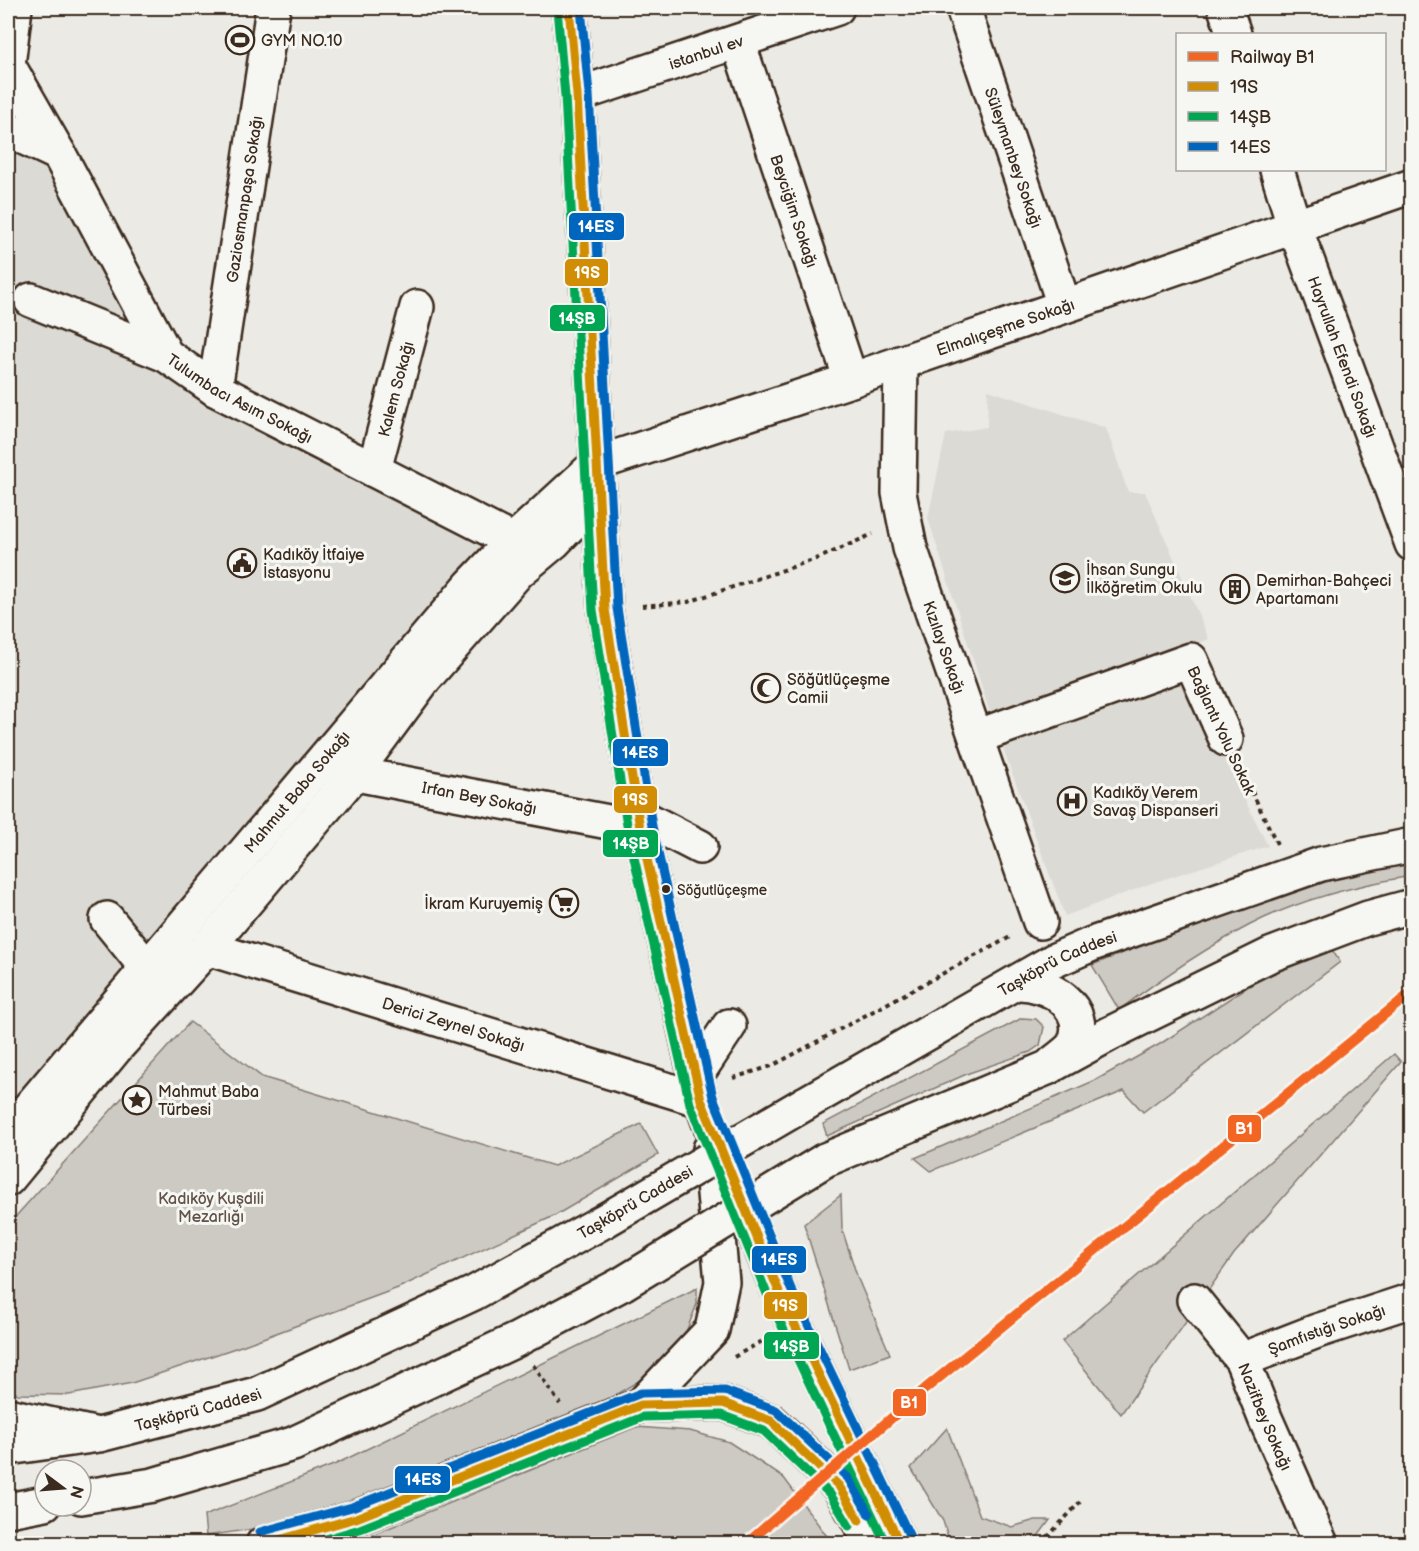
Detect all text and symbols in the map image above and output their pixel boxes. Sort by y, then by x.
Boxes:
sports icon: GYM NO.10 [224,24,256,56]
place label: GYM NO.10 [261,32,342,51]
street label: istanbul ev [667,32,746,75]
legend [1176,33,1386,171]
text: Railway B1 [1230,47,1314,68]
text: 19S [1230,77,1258,98]
street label: Süleymanbey Sokağı [980,85,1045,231]
text: 14ŞB [1230,107,1271,128]
street label: Gaziosmanpaşa Sokağı [223,115,267,284]
text: 14ES [1230,137,1271,158]
street label: Beyciğim Sokağı [765,152,821,270]
line badge: 14ES [568,212,625,241]
text: 14ES [578,218,614,237]
line badge: 19S [564,258,609,287]
text: 19S [574,264,600,283]
street label: Hayrullah Efendi Sokağı [1303,274,1380,441]
street label: Elmalıçeşme Sokağı [934,295,1077,361]
line badge: 14ŞB [549,304,606,332]
text: 14ŞB [558,310,596,329]
street label: Kalem Sokağı [375,339,419,439]
street label: Tulumbacı Asım Sokağı [163,350,315,448]
place label: Kadıköy İtfaiye İstasyonu [263,544,365,583]
public building icon: Kadıköy İtfaiye İstasyonu [226,547,258,579]
place label: İhsan Sungu İlköğretim Okulu [1086,559,1202,598]
school or university icon: İhsan Sungu İlköğretim Okulu [1049,562,1081,594]
place label: Demirhan-Bahçeci Apartamanı [1256,572,1392,609]
building icon: Demirhan-Bahçeci Apartamanı [1219,573,1251,605]
street label: Kızılay Sokağı [918,599,968,696]
street label: Bağlantı Yolu Sokak [1183,663,1259,798]
place label: Söğütlüçeşme Camii [787,671,891,708]
mosque icon: Söğütlüçeşme Camii [750,672,782,704]
street label: Mahmut Baba Sokağı [241,728,354,857]
line badge: 14ES [612,738,669,767]
text: 14ES [622,744,658,763]
street label: Irfan Bey Sokağı [420,779,538,819]
place label: Kadıköy Verem Savaş Dispanseri [1093,784,1218,821]
line badge: 19S [613,785,658,814]
hospital icon: Kadıköy Verem Savaş Dispanseri [1056,785,1088,817]
text: 19S [622,791,648,810]
line badge: 14ŞB [602,829,659,858]
text: 14ŞB [612,835,650,854]
place label: Söğutlüçeşme [677,882,767,899]
marker: Söğutlüçeşme [660,883,672,895]
supermarket icon: İkram Kuruyemiş [548,887,580,919]
place label: İkram Kuruyemiş [424,893,543,914]
street label: Taşköprü Caddesi [995,928,1120,1001]
street label: Derici Zeynel Sokağı [380,994,527,1056]
place label: Mahmut Baba Türbesi [158,1083,259,1120]
place icon: Mahmut Baba Türbesi [121,1084,153,1116]
line badge: B1 [1227,1114,1262,1143]
text: B1 [1235,1120,1253,1139]
street label: Taşköprü Caddesi [575,1163,697,1244]
park label: Kadıköy Kuşdili Mezarlığı [158,1190,264,1227]
line badge: 14ES [751,1245,807,1274]
text: 14ES [761,1251,797,1270]
line badge: 19S [763,1291,808,1320]
text: 19S [772,1297,798,1316]
street label: Şamfıstığı Sokağı [1266,1301,1388,1360]
line badge: 14ŞB [763,1331,820,1360]
text: 14ŞB [772,1338,810,1357]
street label: Nazifbey Sokağı [1233,1361,1295,1474]
street label: Taşköprü Caddesi [133,1385,265,1436]
line badge: B1 [892,1388,927,1417]
text: B1 [900,1394,918,1413]
north arrow [33,1458,93,1518]
line badge: 14ES [394,1465,451,1494]
text: 14ES [405,1471,441,1490]
text: N [65,1483,87,1500]

